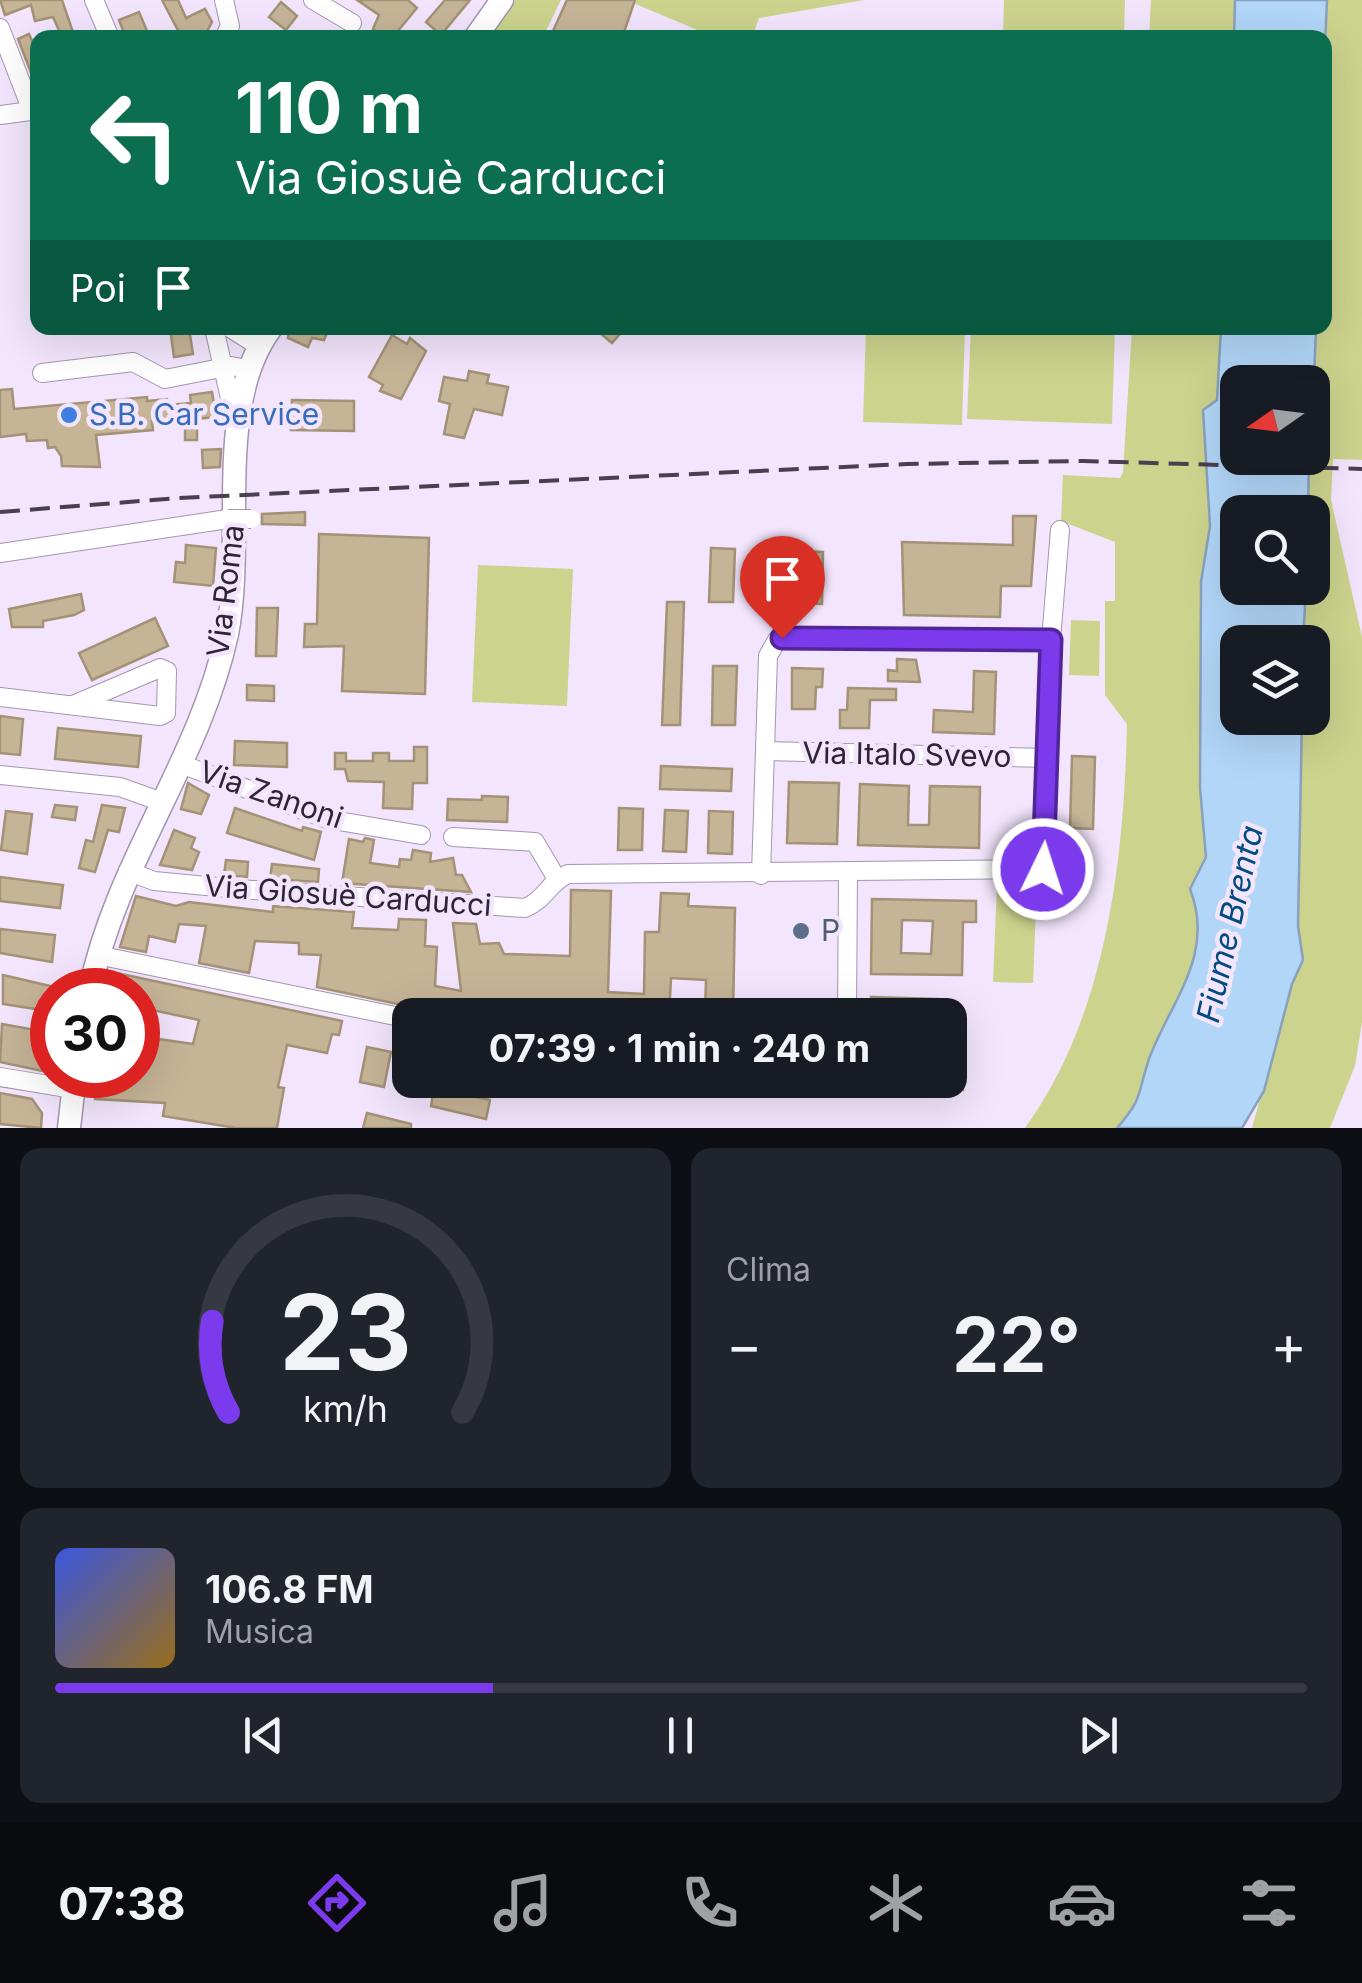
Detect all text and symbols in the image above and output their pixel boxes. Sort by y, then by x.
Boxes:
text: 110 m [235,65,423,150]
icon: left [70,70,200,200]
text: Via Giosuè Carducci [235,150,666,205]
icon: arrive [146,260,201,315]
text: Poi [70,265,126,311]
north arrow [1220,365,1330,475]
map controls [1220,365,1330,735]
place label: S.B. Car Service [89,396,319,432]
marker: S.B. Car Service [58,404,80,426]
button: search [1220,495,1330,605]
street label: Via Roma [199,523,251,659]
pin [740,536,825,639]
icon: arrive [755,551,810,606]
button: layers [1220,625,1330,735]
street label: Via Italo Svevo [802,734,1012,774]
street label: Via Zanoni [195,753,348,835]
position arrow [991,817,1095,921]
water label: Fiume Brenta [1188,822,1271,1026]
street label: Via Giosuè Carducci [203,867,493,923]
place label: P [821,912,840,948]
marker: P [790,920,812,942]
speed limit sign: 30 [30,968,160,1098]
text: 07:39 · 1 min · 240 m [489,1025,870,1071]
text: Clima [726,1250,811,1289]
text: 23 [279,1269,412,1395]
text: 22° [952,1299,1081,1390]
text: − [726,1312,762,1378]
text: + [1271,1312,1307,1378]
text: km/h [303,1387,388,1431]
text: 106.8 FM [205,1566,374,1612]
text: Musica [205,1612,314,1651]
icon: previous [236,1708,291,1763]
icon: pause [653,1708,708,1763]
icon: next [1071,1708,1126,1763]
icon: directions [302,1868,372,1938]
icon: music [488,1868,558,1938]
icon: phone [675,1868,745,1938]
icon: climate [861,1868,931,1938]
icon: car [1047,1868,1117,1938]
icon: filters [1234,1868,1304,1938]
text: 07:38 [58,1876,186,1931]

